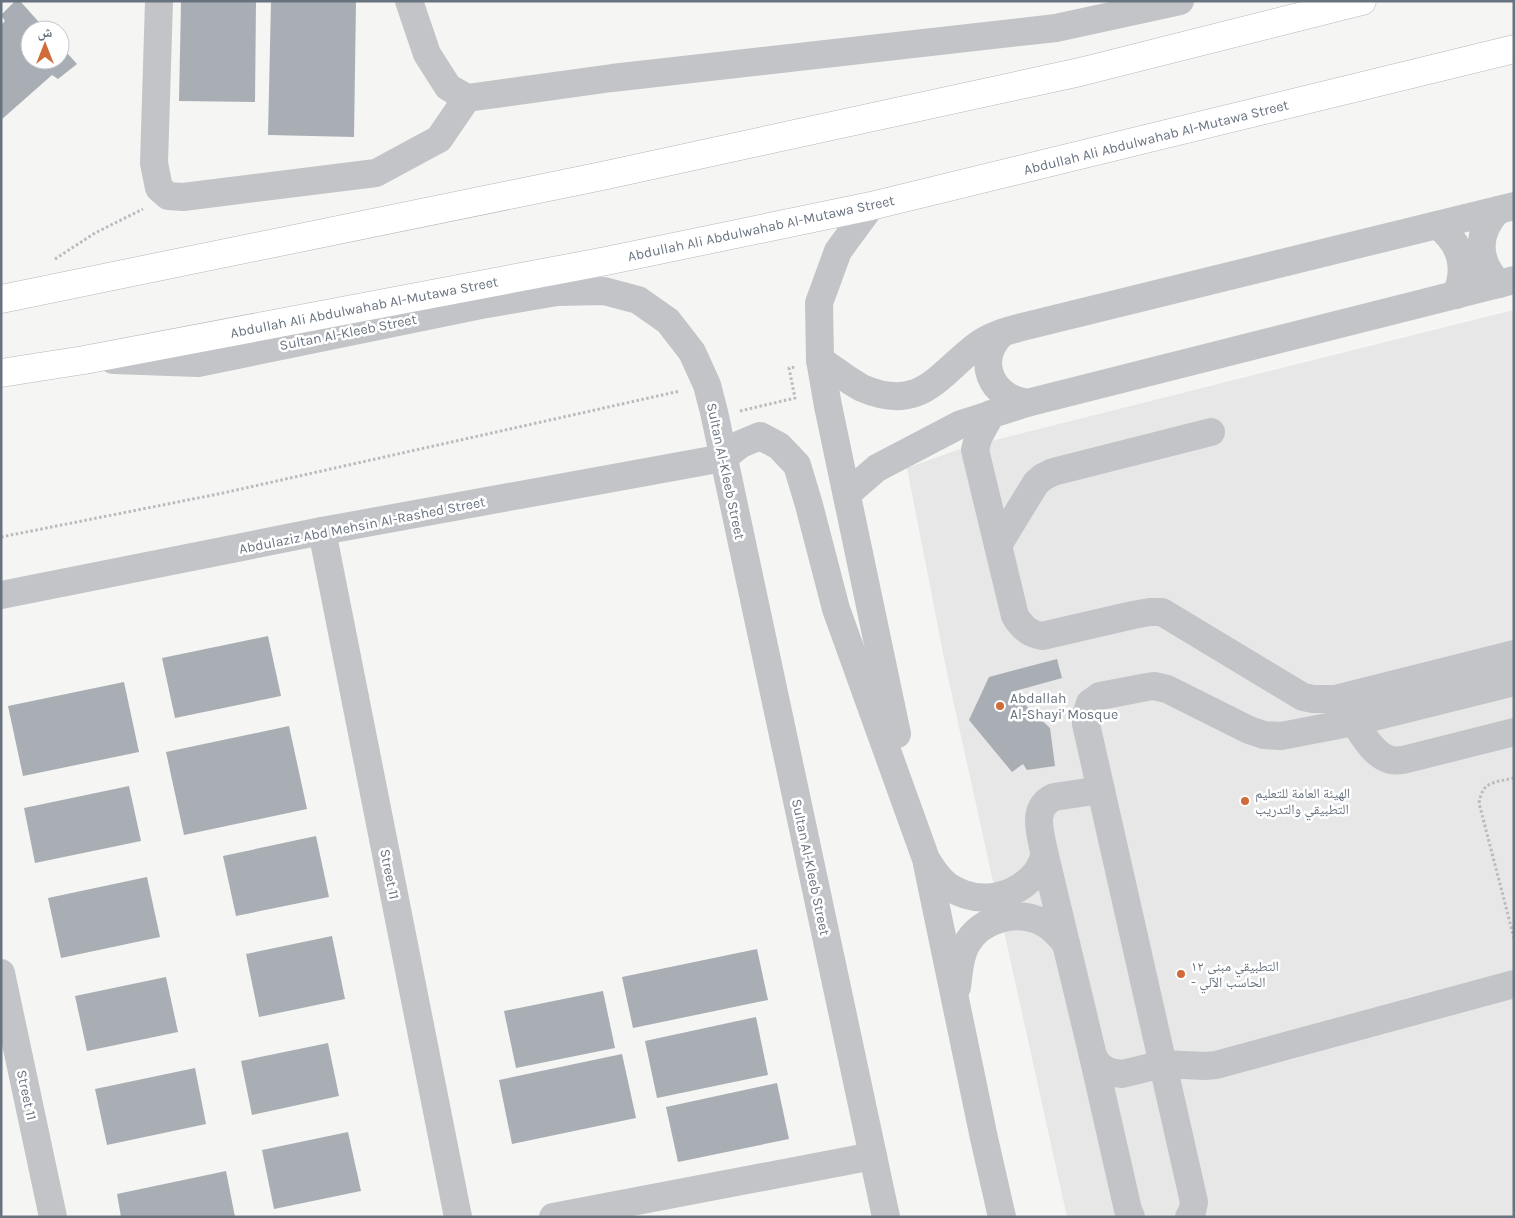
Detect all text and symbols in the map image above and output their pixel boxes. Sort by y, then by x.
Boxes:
north arrow [20,20,70,70]
text: ش [38,24,53,41]
street label: Abdullah Ali Abdulwahab Al-Mutawa Street [1022,96,1290,179]
street label: Abdullah Ali Abdulwahab Al-Mutawa Street [626,192,896,265]
street label: Abdullah Ali Abdulwahab Al-Mutawa Street [229,273,499,342]
street label: Sultan Al-Kleeb Street [278,311,418,354]
street label: Sultan Al-Kleeb Street [703,401,748,541]
street label: Abdulaziz Abd Mehsin Al-Rashed Street [238,493,487,558]
place label: Abdallah Al-Shayi' Mosque [1010,690,1118,723]
marker: Abdallah Al-Shayi' Mosque [994,700,1006,712]
place label: الهيئة العامة للتعليم التطبيقي والتدريب [1255,785,1350,821]
marker: الهيئة العامة للتعليم التطبيقي والتدريب [1239,795,1251,807]
street label: Sultan Al-Kleeb Street [788,797,833,937]
street label: Street 11 [376,847,403,901]
place label: التطبيقي مبنى ١٢ - الحاسب الآلي [1191,958,1279,994]
marker: التطبيقي مبنى ١٢ - الحاسب الآلي [1175,968,1187,980]
street label: Street 11 [13,1068,40,1122]

